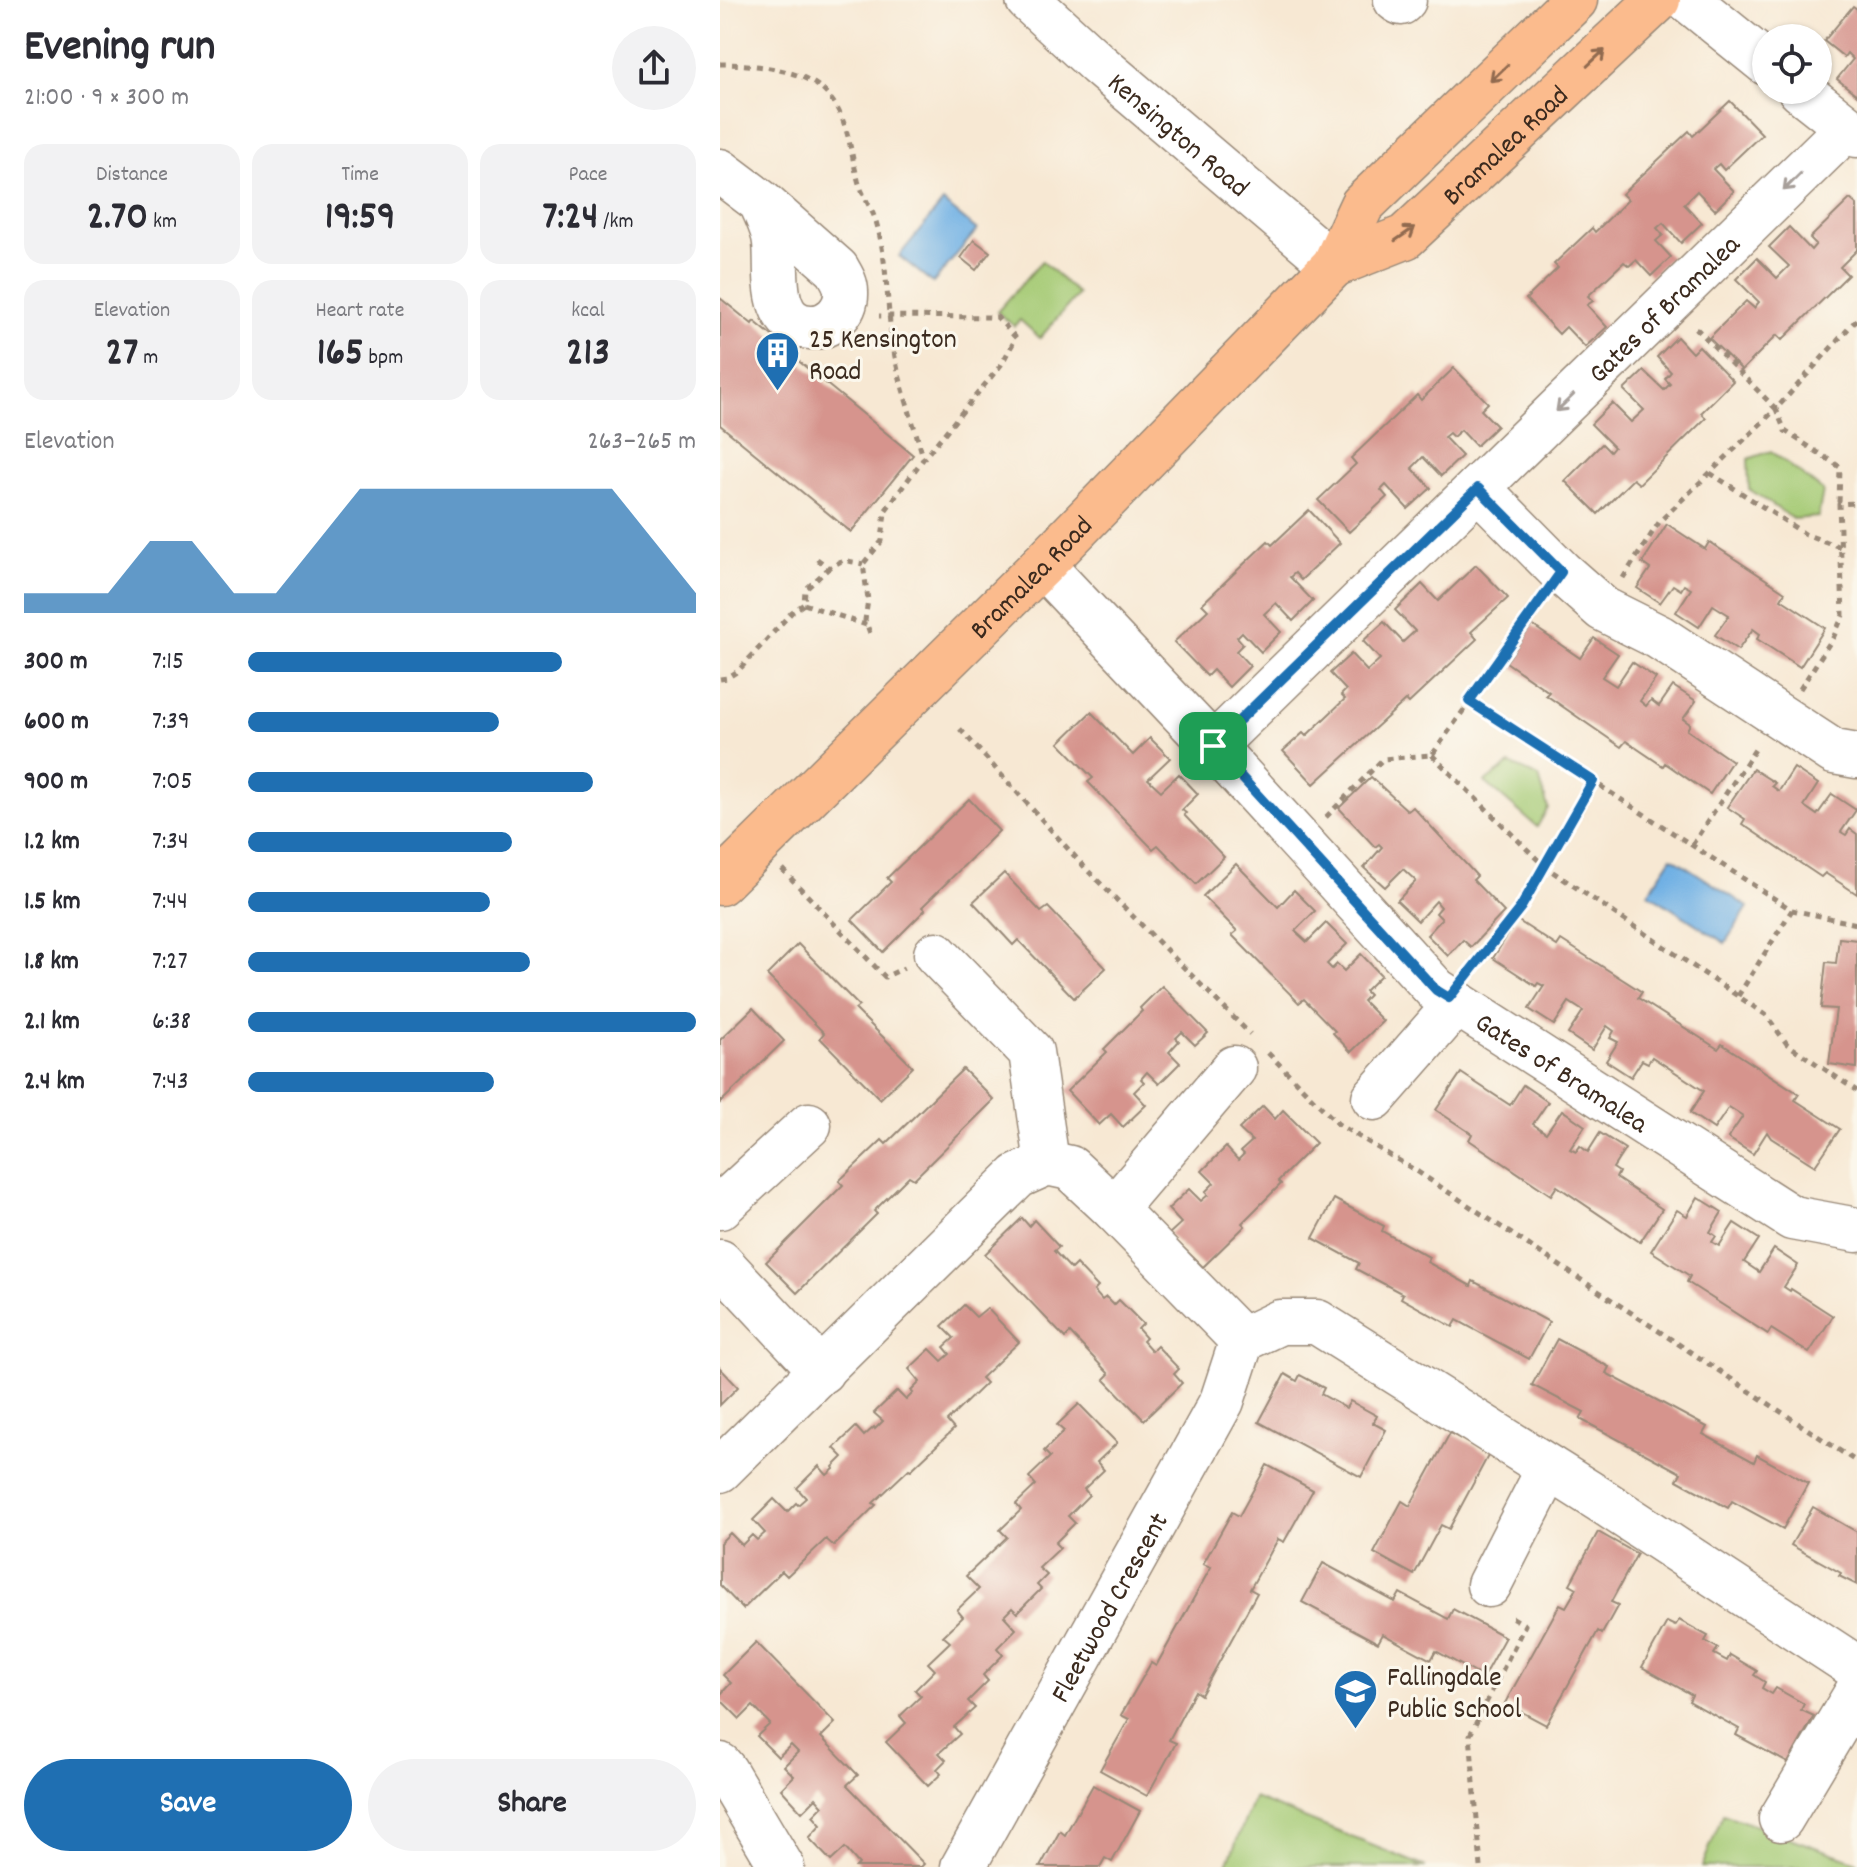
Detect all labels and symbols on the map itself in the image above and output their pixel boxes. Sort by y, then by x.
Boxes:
one-way arrow [1585,50,1605,68]
one-way arrow [1489,64,1509,83]
street label: Kensington Road [1097,65,1256,209]
street label: Bramalea Road [1435,79,1580,217]
one-way arrow [1782,173,1802,192]
one-way arrow [1393,226,1415,242]
street label: Gates of Bramalea [1581,227,1752,395]
place label: 25 Kensington Road [809,322,957,394]
building icon: 25 Kensington Road [754,329,802,392]
one-way arrow [1556,393,1576,412]
street label: Bramalea Road [963,509,1104,651]
pin [1179,712,1247,780]
street label: Gates of Bramalea [1466,1005,1655,1146]
street label: Fleetwood Crescent [1043,1507,1181,1711]
place label: Fallingdale Public School [1387,1660,1522,1732]
school or university icon: Fallingdale Public School [1332,1667,1380,1730]

